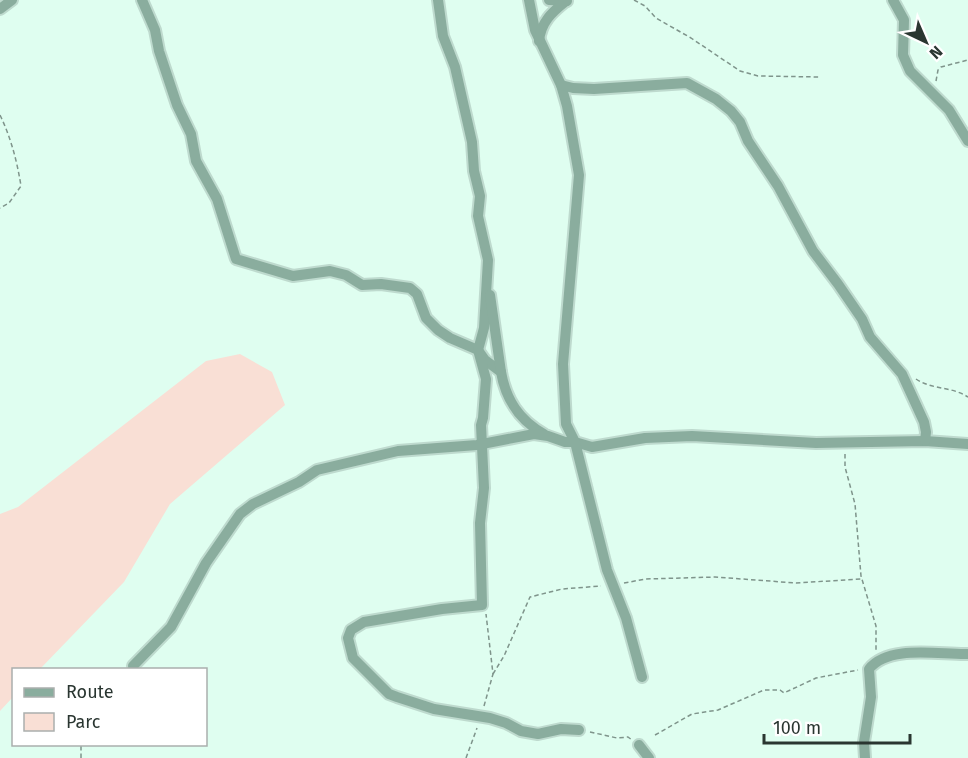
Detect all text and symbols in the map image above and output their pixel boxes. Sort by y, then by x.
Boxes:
north arrow [896,12,956,72]
text: N [926,42,946,63]
legend [12,668,207,746]
text: Route [66,681,114,703]
scale bar [764,707,910,745]
text: Parc [66,711,101,733]
text: 100 m [773,717,821,739]

